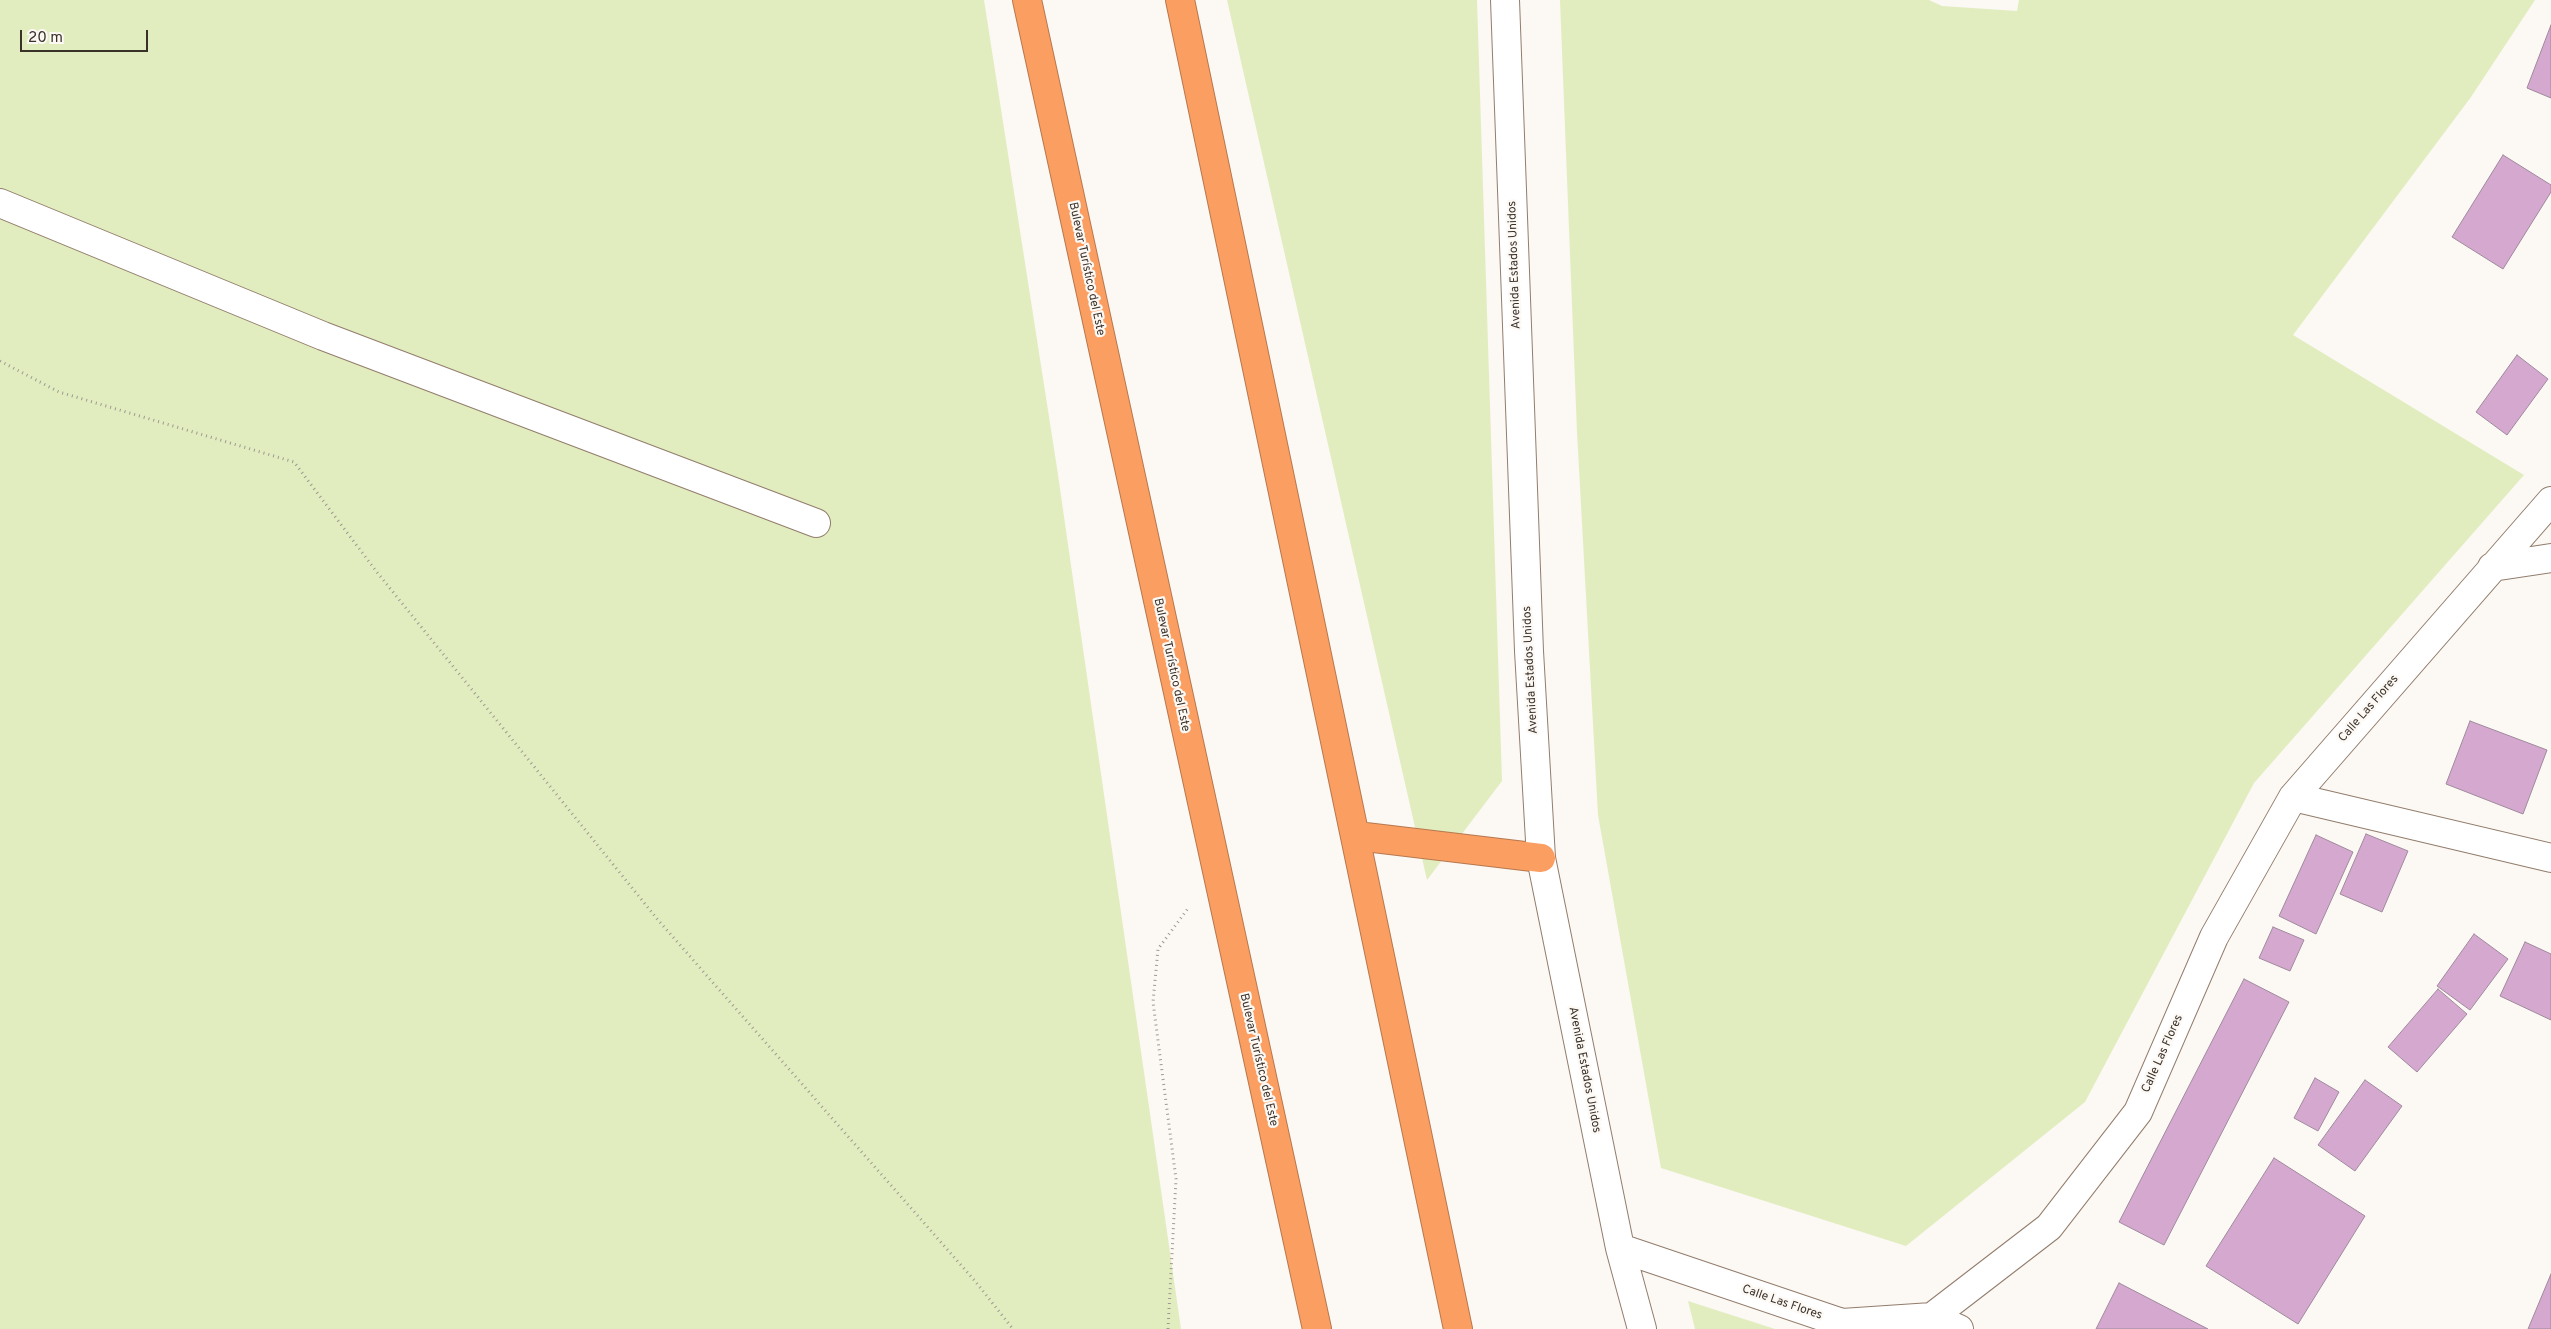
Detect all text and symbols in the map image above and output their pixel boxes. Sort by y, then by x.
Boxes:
scale bar [22,20,150,52]
text: 20 m [28,29,63,48]
street label: Bulevar Turístico del Este [1065,201,1107,337]
street label: Avenida Estados Unidos [1506,201,1524,329]
street label: Bulevar Turístico del Este [1150,597,1192,733]
street label: Avenida Estados Unidos [1520,606,1542,734]
street label: Calle Las Flores [2336,673,2402,745]
street label: Bulevar Turístico del Este [1236,992,1280,1128]
street label: Avenida Estados Unidos [1565,1006,1603,1134]
street label: Calle Las Flores [2139,1013,2187,1095]
street label: Calle Las Flores [1740,1283,1824,1323]

